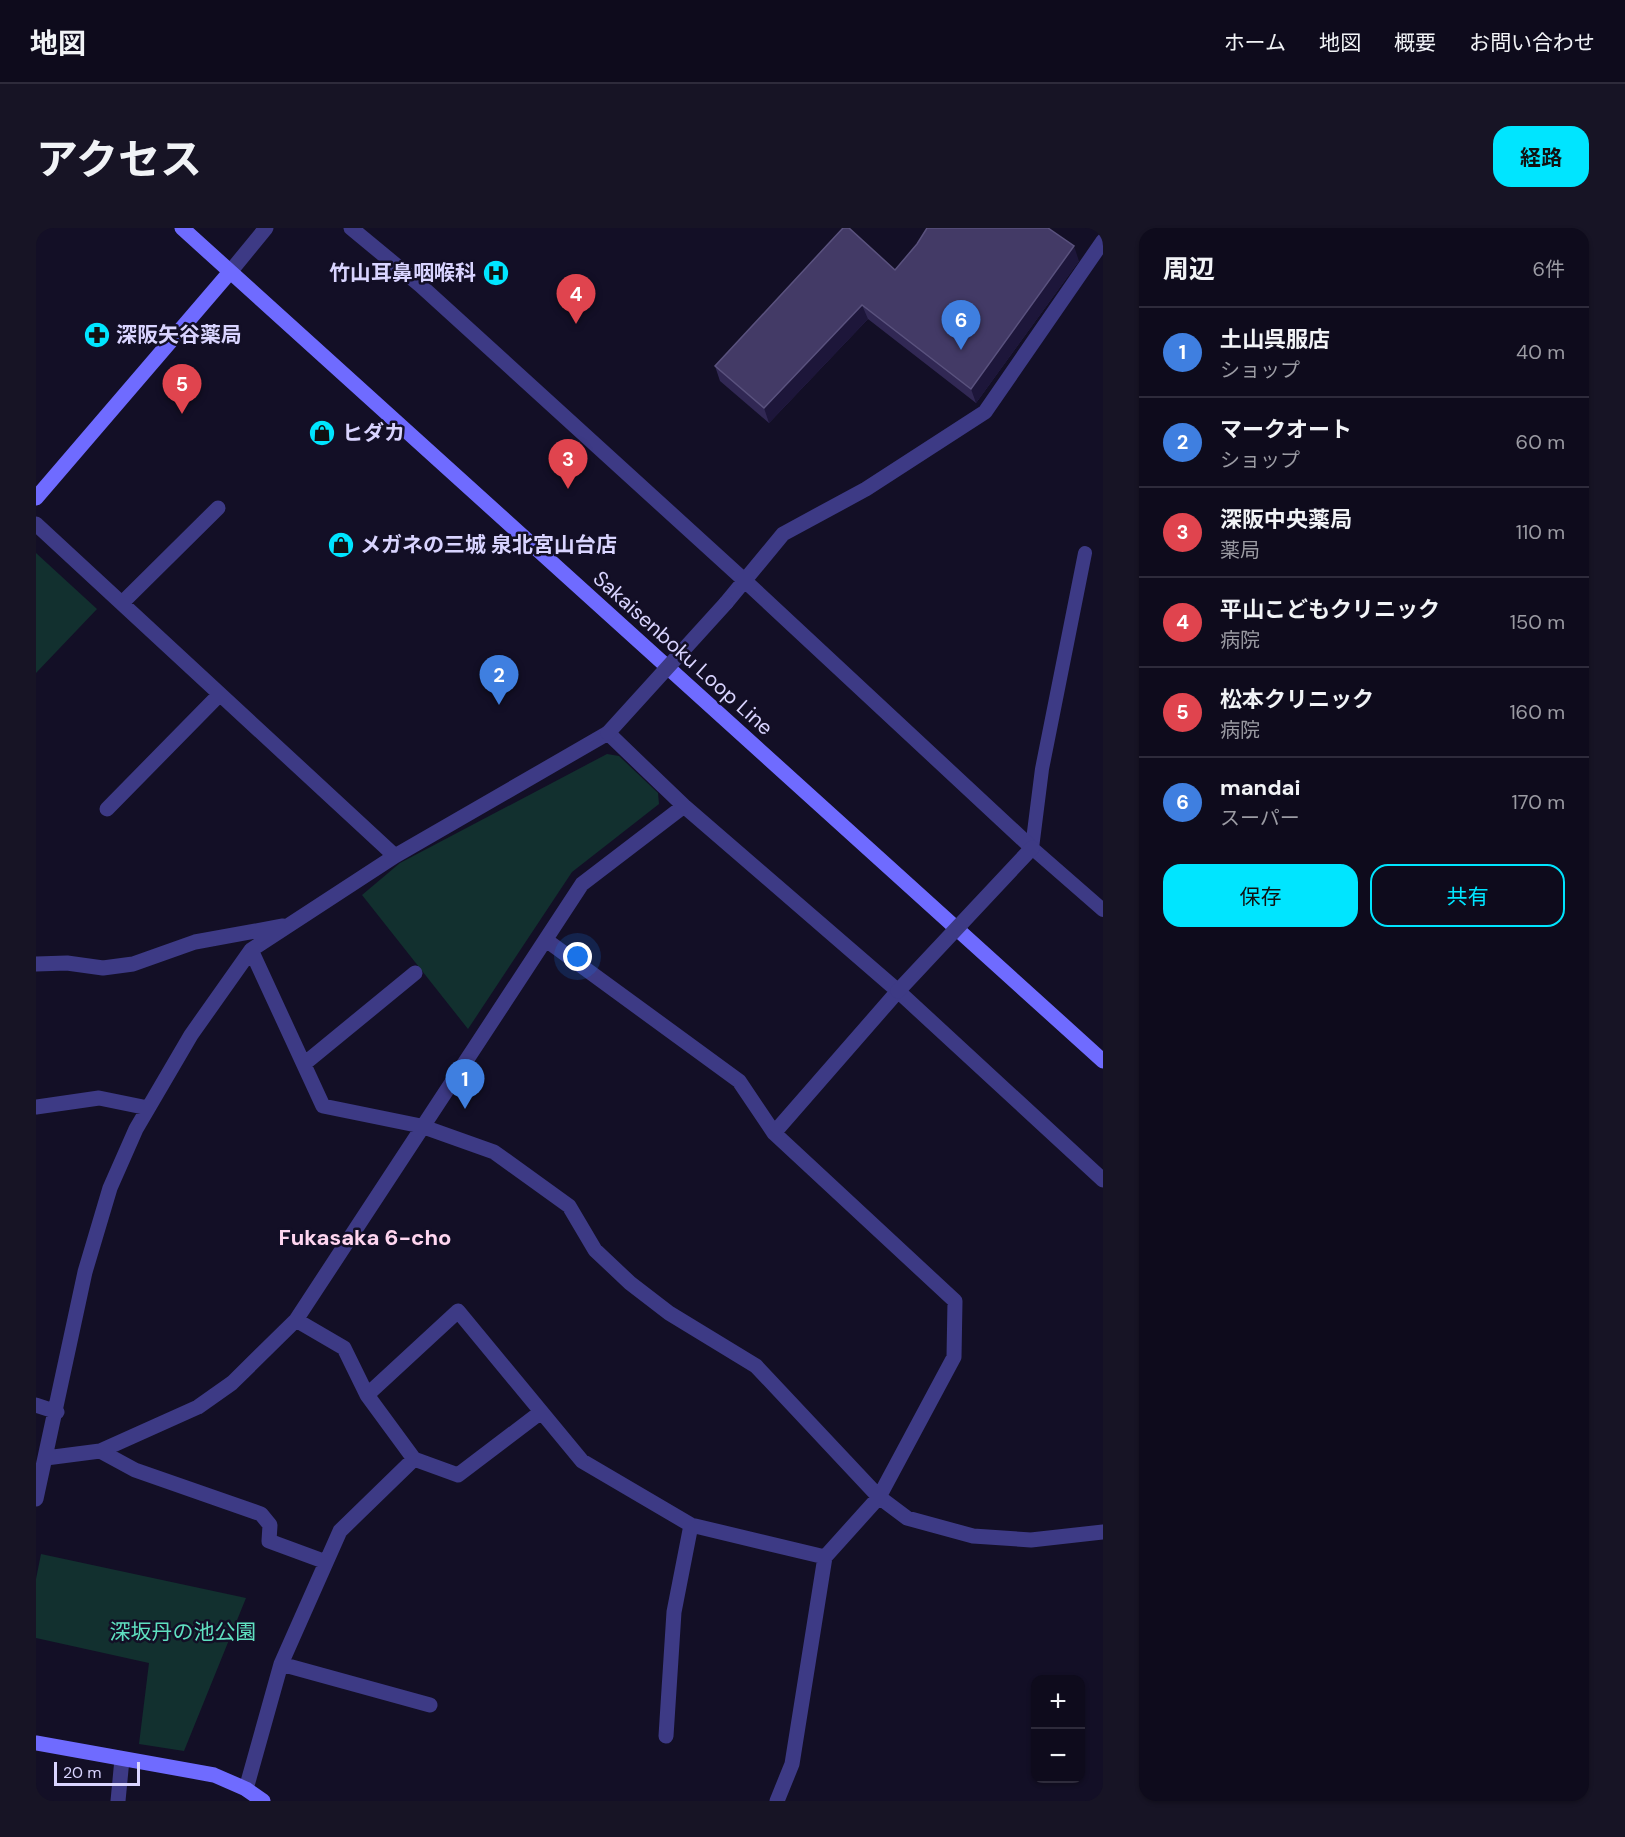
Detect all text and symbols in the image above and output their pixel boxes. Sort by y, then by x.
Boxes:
text: 地図 [30,25,86,62]
text: ホーム [1224,29,1286,57]
text: 地図 [1319,29,1361,57]
text: 概要 [1394,29,1436,57]
text: お問い合わせ [1469,29,1595,57]
button: 経路 [1493,126,1589,187]
text: アクセス [36,132,202,187]
text: 周辺 [1163,252,1215,286]
text: 6件 [1532,256,1565,282]
hospital icon: 竹山耳鼻咽喉科 [481,258,511,288]
place label: 竹山耳鼻咽喉科 [329,259,476,287]
pin: 4 [556,274,596,324]
pin: 6 [942,300,980,350]
pharmacy icon: 深阪矢谷薬局 [82,320,112,350]
place label: 深阪矢谷薬局 [116,321,242,349]
text: 土山呉服店 [1220,325,1330,354]
text: 1 [1179,339,1186,365]
text: 40 m [1516,339,1565,365]
text: ショップ [1220,357,1300,383]
pin: 5 [162,364,202,414]
text: マークオート [1220,415,1352,444]
shop icon: ヒダカ [307,418,337,448]
place label: ヒダカ [342,419,405,447]
text: 2 [1177,429,1188,455]
text: 60 m [1516,429,1565,455]
pin: 3 [548,440,588,489]
text: ショップ [1220,447,1300,473]
text: 深阪中央薬局 [1220,505,1352,534]
text: 3 [1176,519,1189,545]
text: 110 m [1516,519,1565,545]
shop icon: メガネの三城 泉北宮山台店 [326,530,356,560]
place label: メガネの三城 泉北宮山台店 [360,531,617,559]
text: 薬局 [1220,537,1260,563]
street label: Sakaisenboku Loop Line [587,565,779,741]
text: 平山こどもクリニック [1220,595,1440,624]
text: 4 [1176,609,1189,635]
text: 150 m [1510,609,1565,635]
text: 病院 [1220,627,1260,653]
pin: 2 [480,656,518,705]
text: 松本クリニック [1220,685,1374,714]
text: 5 [1176,699,1189,725]
text: 160 m [1509,699,1565,725]
text: 病院 [1220,717,1260,743]
text: mandai [1220,773,1301,802]
text: 6 [1176,789,1189,815]
text: 170 m [1512,789,1565,815]
text: スーパー [1220,805,1300,831]
button: 保存 [1163,864,1358,927]
button: 共有 [1370,864,1565,927]
your location [563,942,592,971]
pin: 1 [446,1060,484,1109]
district label: Fukasaka 6-cho [279,1223,451,1252]
park label: 深坂丹の池公園 [110,1618,257,1646]
map controls [1031,1675,1085,1783]
button: + [1031,1675,1085,1729]
button: − [1031,1729,1085,1783]
scale bar [54,1759,140,1786]
text: 20 m [63,1762,102,1783]

